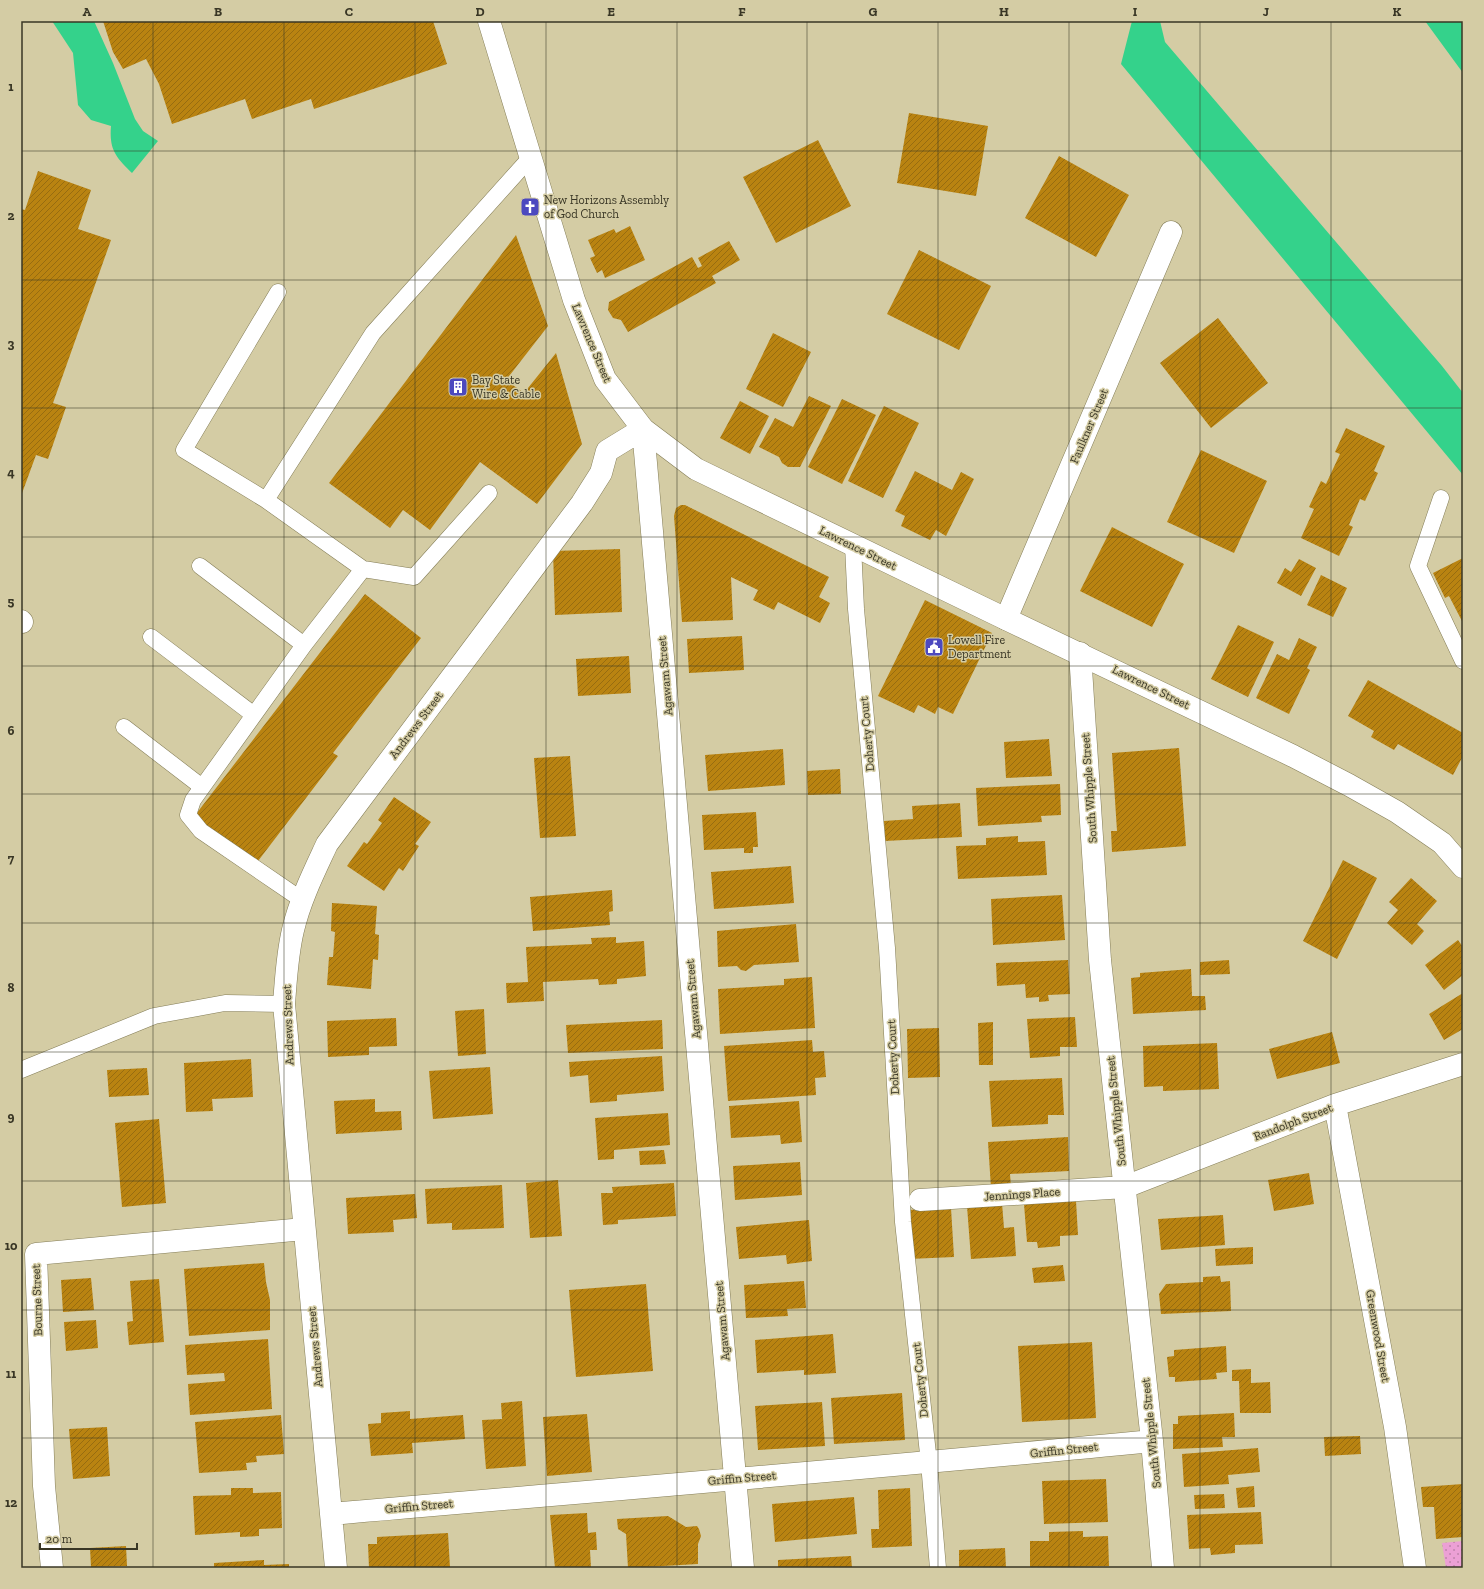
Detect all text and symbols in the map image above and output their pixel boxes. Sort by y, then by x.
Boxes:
text: A [83,4,92,19]
text: B [214,4,222,19]
text: C [345,4,353,19]
text: D [475,4,485,19]
text: E [607,4,615,19]
text: F [738,4,746,19]
text: G [869,4,878,19]
text: H [999,4,1009,19]
text: I [1133,4,1138,19]
text: J [1263,4,1269,19]
text: K [1393,4,1402,19]
text: 1 [8,79,14,94]
place label: New Horizons Assembly of God Church [544,193,670,221]
church icon: New Horizons Assembly of God Church [519,196,541,218]
text: 2 [8,208,15,223]
street label: Lawrence Street [569,301,615,385]
text: 3 [8,336,15,351]
place label: Bay State Wire & Cable [472,373,540,401]
building icon: Bay State Wire & Cable [447,376,469,398]
street label: Faulkner Street [1067,386,1111,466]
text: 4 [7,465,15,480]
street label: Lawrence Street [817,523,899,573]
text: 5 [8,594,15,609]
place label: Lowell Fire Department [948,633,1012,661]
street label: Agawam Street [655,635,675,716]
public building icon: Lowell Fire Department [923,636,945,658]
street label: Lawrence Street [1110,662,1192,712]
street label: Andrews Street [386,688,446,761]
street label: Doherty Court [857,695,877,772]
text: 6 [8,723,15,738]
street label: South Whipple Street [1078,732,1100,844]
text: 7 [8,851,15,866]
street label: Agawam Street [683,958,703,1039]
text: 8 [7,980,15,995]
street label: Andrews Street [280,984,296,1065]
street label: Doherty Court [884,1019,902,1095]
street label: South Whipple Street [1103,1055,1129,1167]
street label: Randolph Street [1251,1100,1335,1144]
text: 9 [8,1109,15,1124]
street label: Jennings Place [983,1184,1061,1204]
text: 10 [5,1238,18,1253]
street label: Bourne Street [29,1263,45,1336]
street label: Agawam Street [712,1280,732,1361]
street label: Greenwood Street [1363,1289,1393,1384]
street label: Andrews Street [304,1306,325,1388]
street label: Doherty Court [909,1341,931,1418]
text: 11 [6,1366,17,1381]
street label: South Whipple Street [1138,1377,1164,1489]
street label: Griffin Street [1029,1439,1099,1461]
street label: Griffin Street [707,1468,777,1488]
text: 12 [5,1495,17,1510]
street label: Griffin Street [384,1496,454,1516]
scale bar [40,1525,137,1551]
text: 20 m [46,1532,73,1546]

